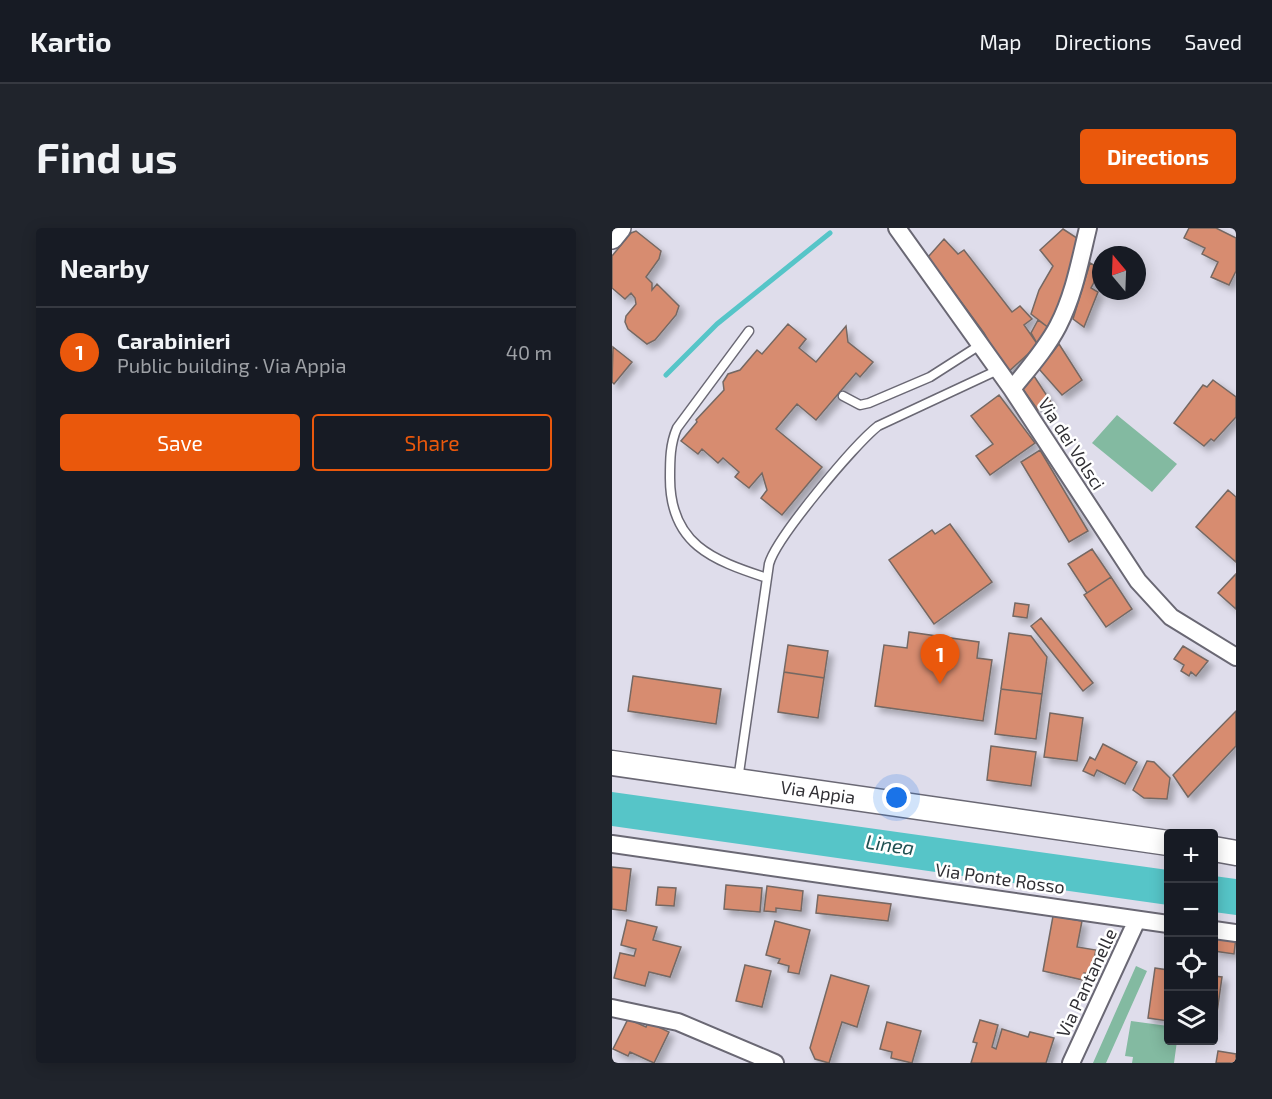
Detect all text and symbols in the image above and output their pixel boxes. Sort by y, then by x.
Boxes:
text: Kartio [30,24,111,58]
text: Map [979,29,1022,54]
text: Directions [1055,29,1151,54]
text: Saved [1184,29,1242,54]
button: Directions [1080,129,1236,184]
text: Find us [36,131,178,181]
north arrow [1092,246,1146,300]
text: Nearby [60,252,149,283]
text: Carabinieri [117,327,231,353]
text: 1 [75,340,84,364]
text: 40 m [506,340,552,364]
text: Public building · Via Appia [117,353,346,377]
street label: Via dei Volsci [1034,393,1110,494]
button: Save [60,414,300,471]
button: Share [312,414,552,471]
pin: 1 [920,634,960,684]
street label: Via Appia [779,775,857,808]
your location [882,783,911,812]
water label: Linea [864,829,916,859]
map controls [1164,829,1218,1045]
button: + [1164,829,1218,883]
street label: Via Ponte Rosso [934,858,1066,898]
button: − [1164,883,1218,937]
street label: Via Pantanelle [1051,925,1121,1040]
button: locate [1164,937,1218,991]
button: layers [1164,991,1218,1045]

